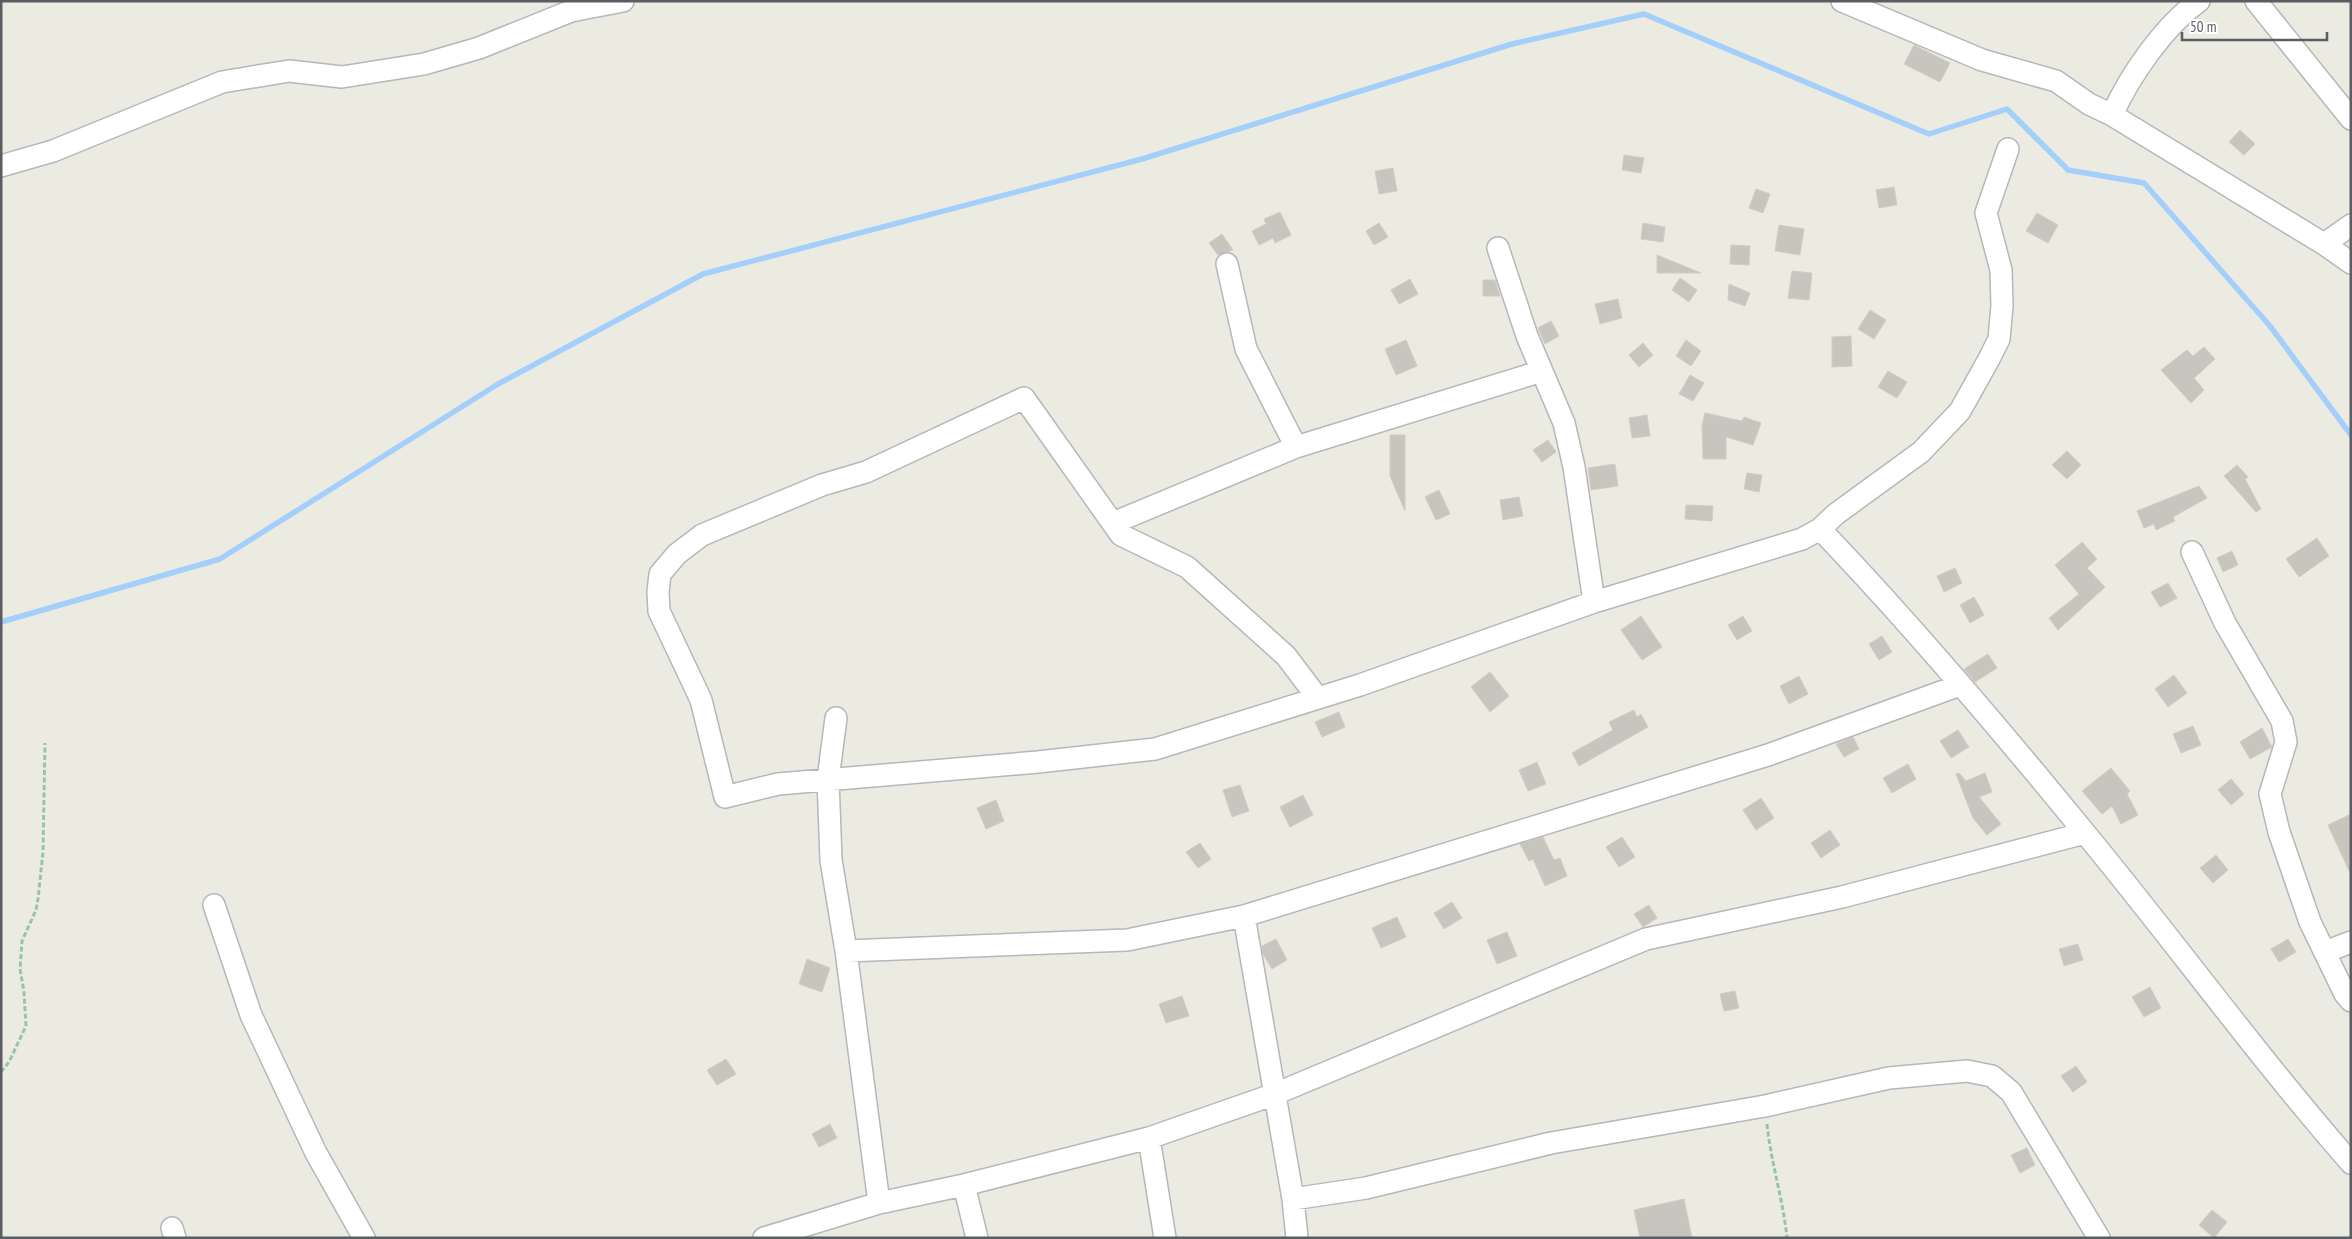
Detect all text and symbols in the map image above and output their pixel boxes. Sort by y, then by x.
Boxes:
scale bar [2182,10,2327,42]
text: 50 m [2190,17,2216,36]

